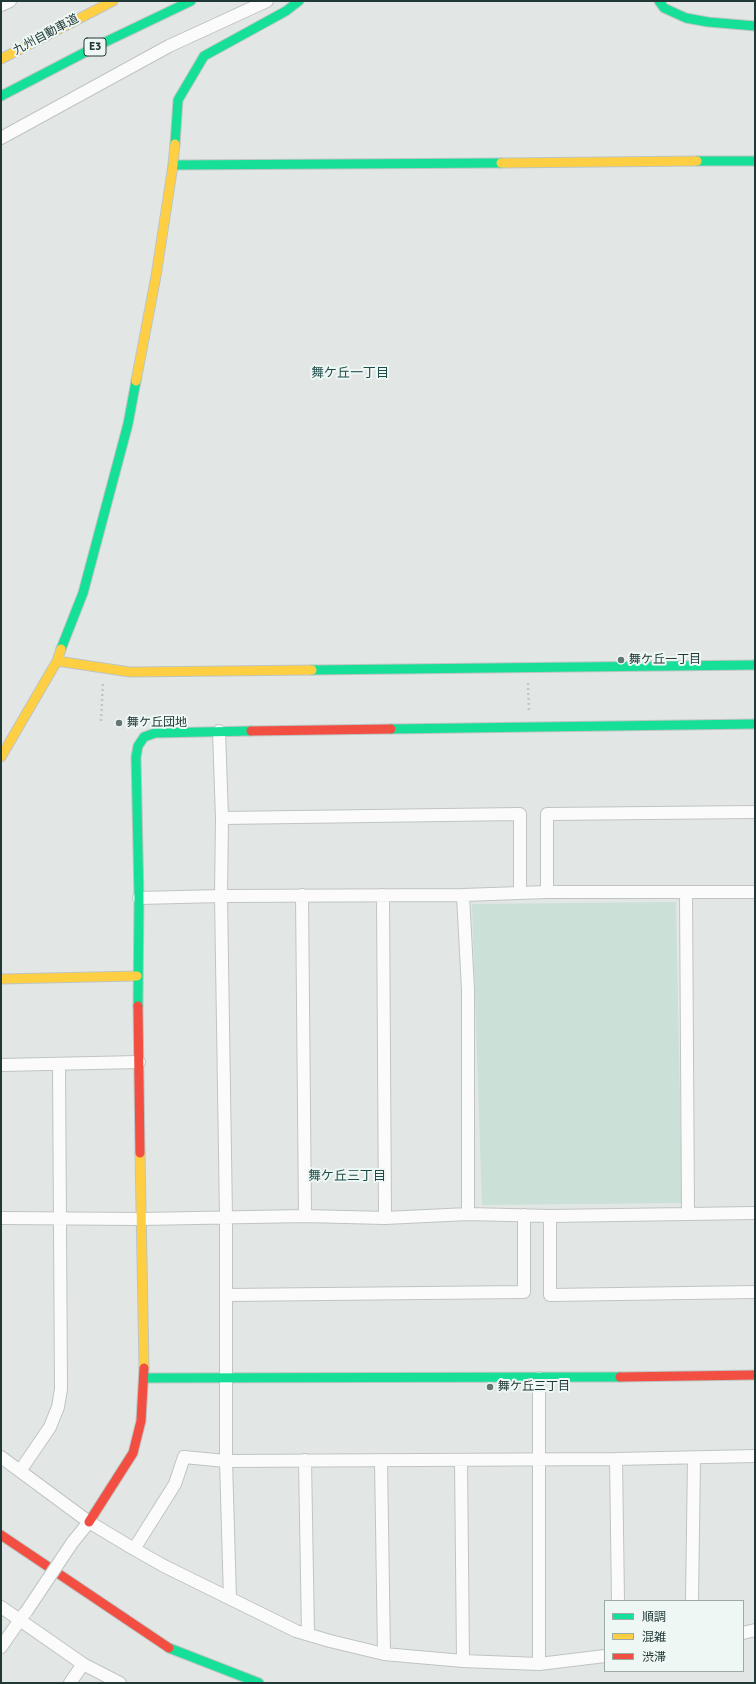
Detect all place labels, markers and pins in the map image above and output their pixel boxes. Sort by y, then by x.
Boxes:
place label: 舞ケ丘一丁目 [629,653,701,667]
marker: 舞ケ丘一丁目 [616,655,626,665]
place label: 舞ケ丘団地 [127,716,187,730]
marker: 舞ケ丘団地 [114,718,124,728]
place label: 舞ケ丘三丁目 [498,1380,570,1394]
marker: 舞ケ丘三丁目 [485,1382,495,1392]

